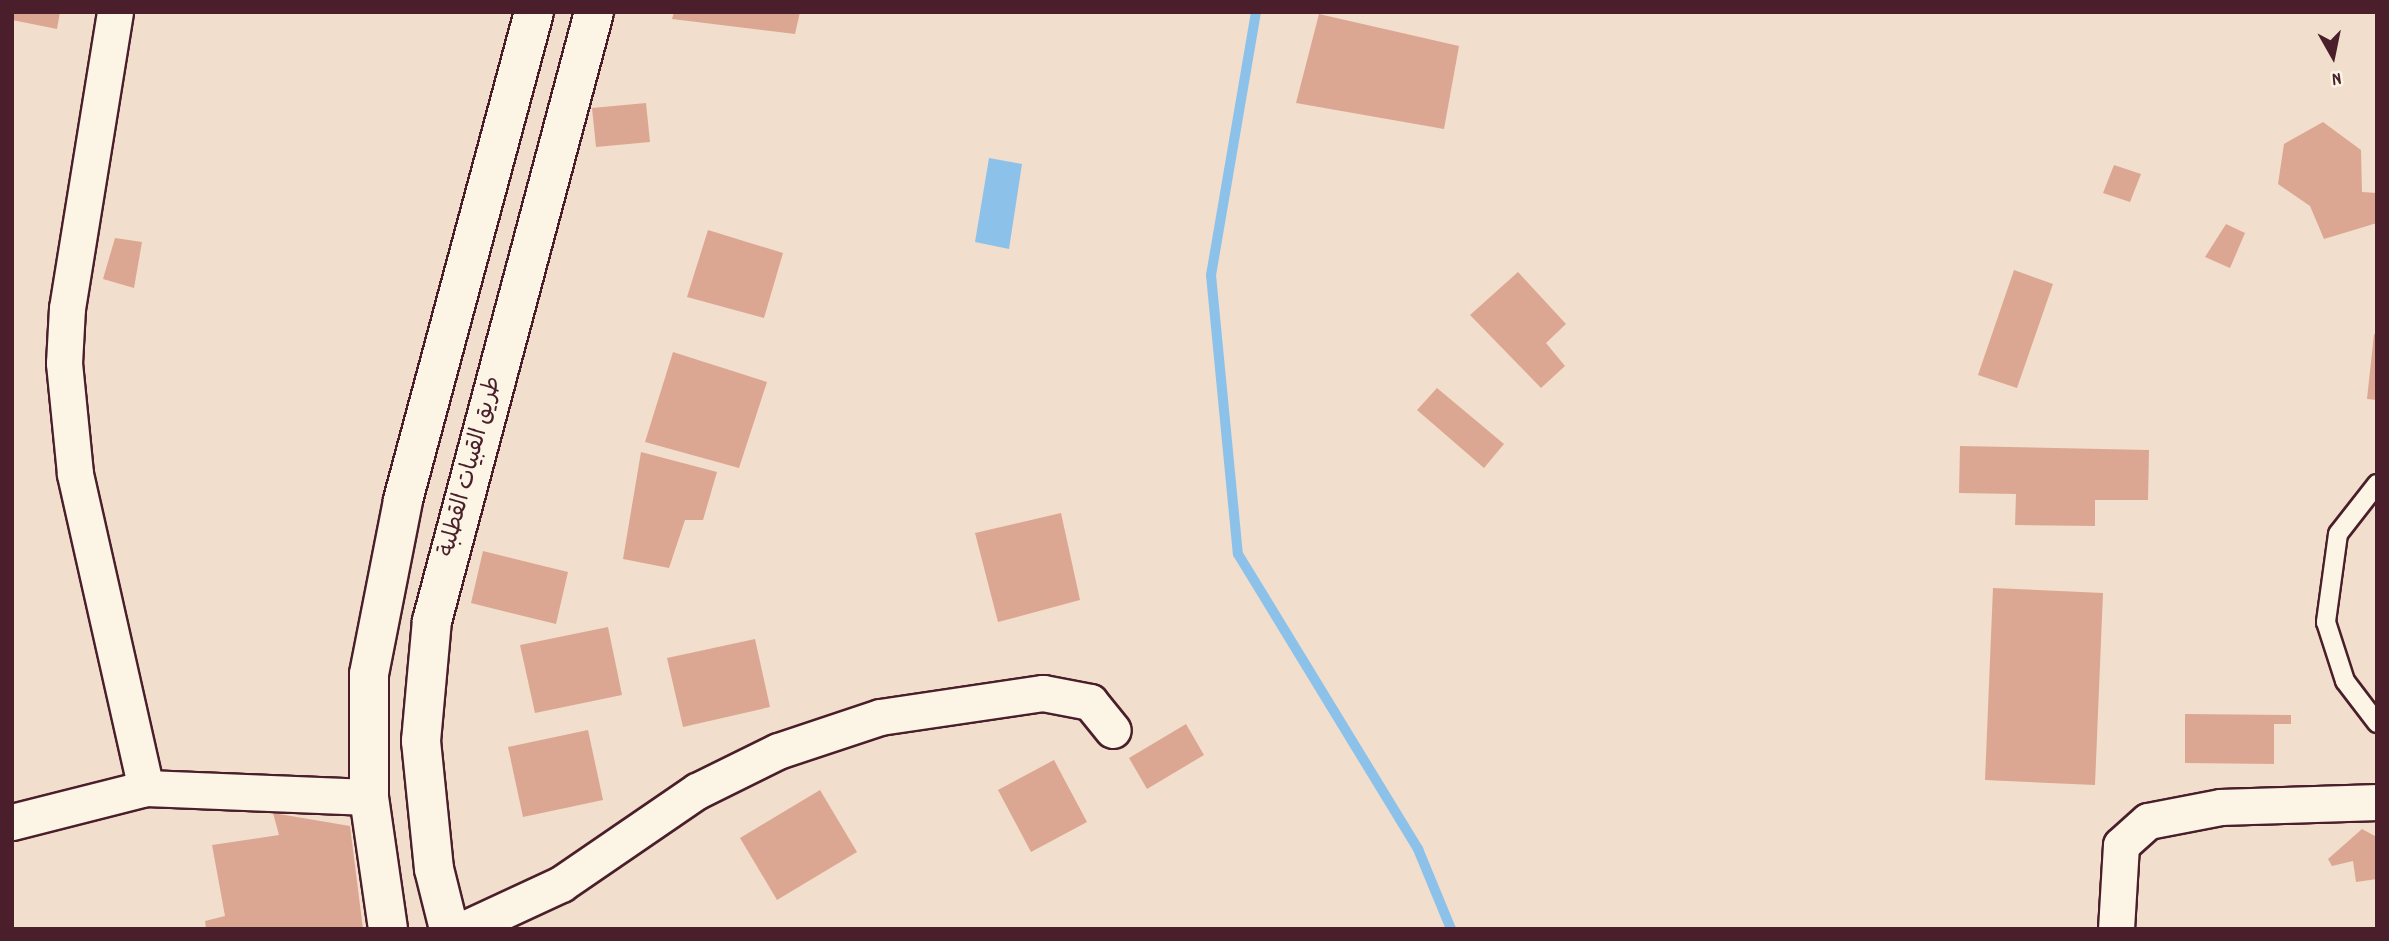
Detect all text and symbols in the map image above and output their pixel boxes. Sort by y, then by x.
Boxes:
north arrow [2298,21,2368,91]
text: N [2330,63,2343,91]
street label: طريق القبيات القطلبة [435,374,509,560]

